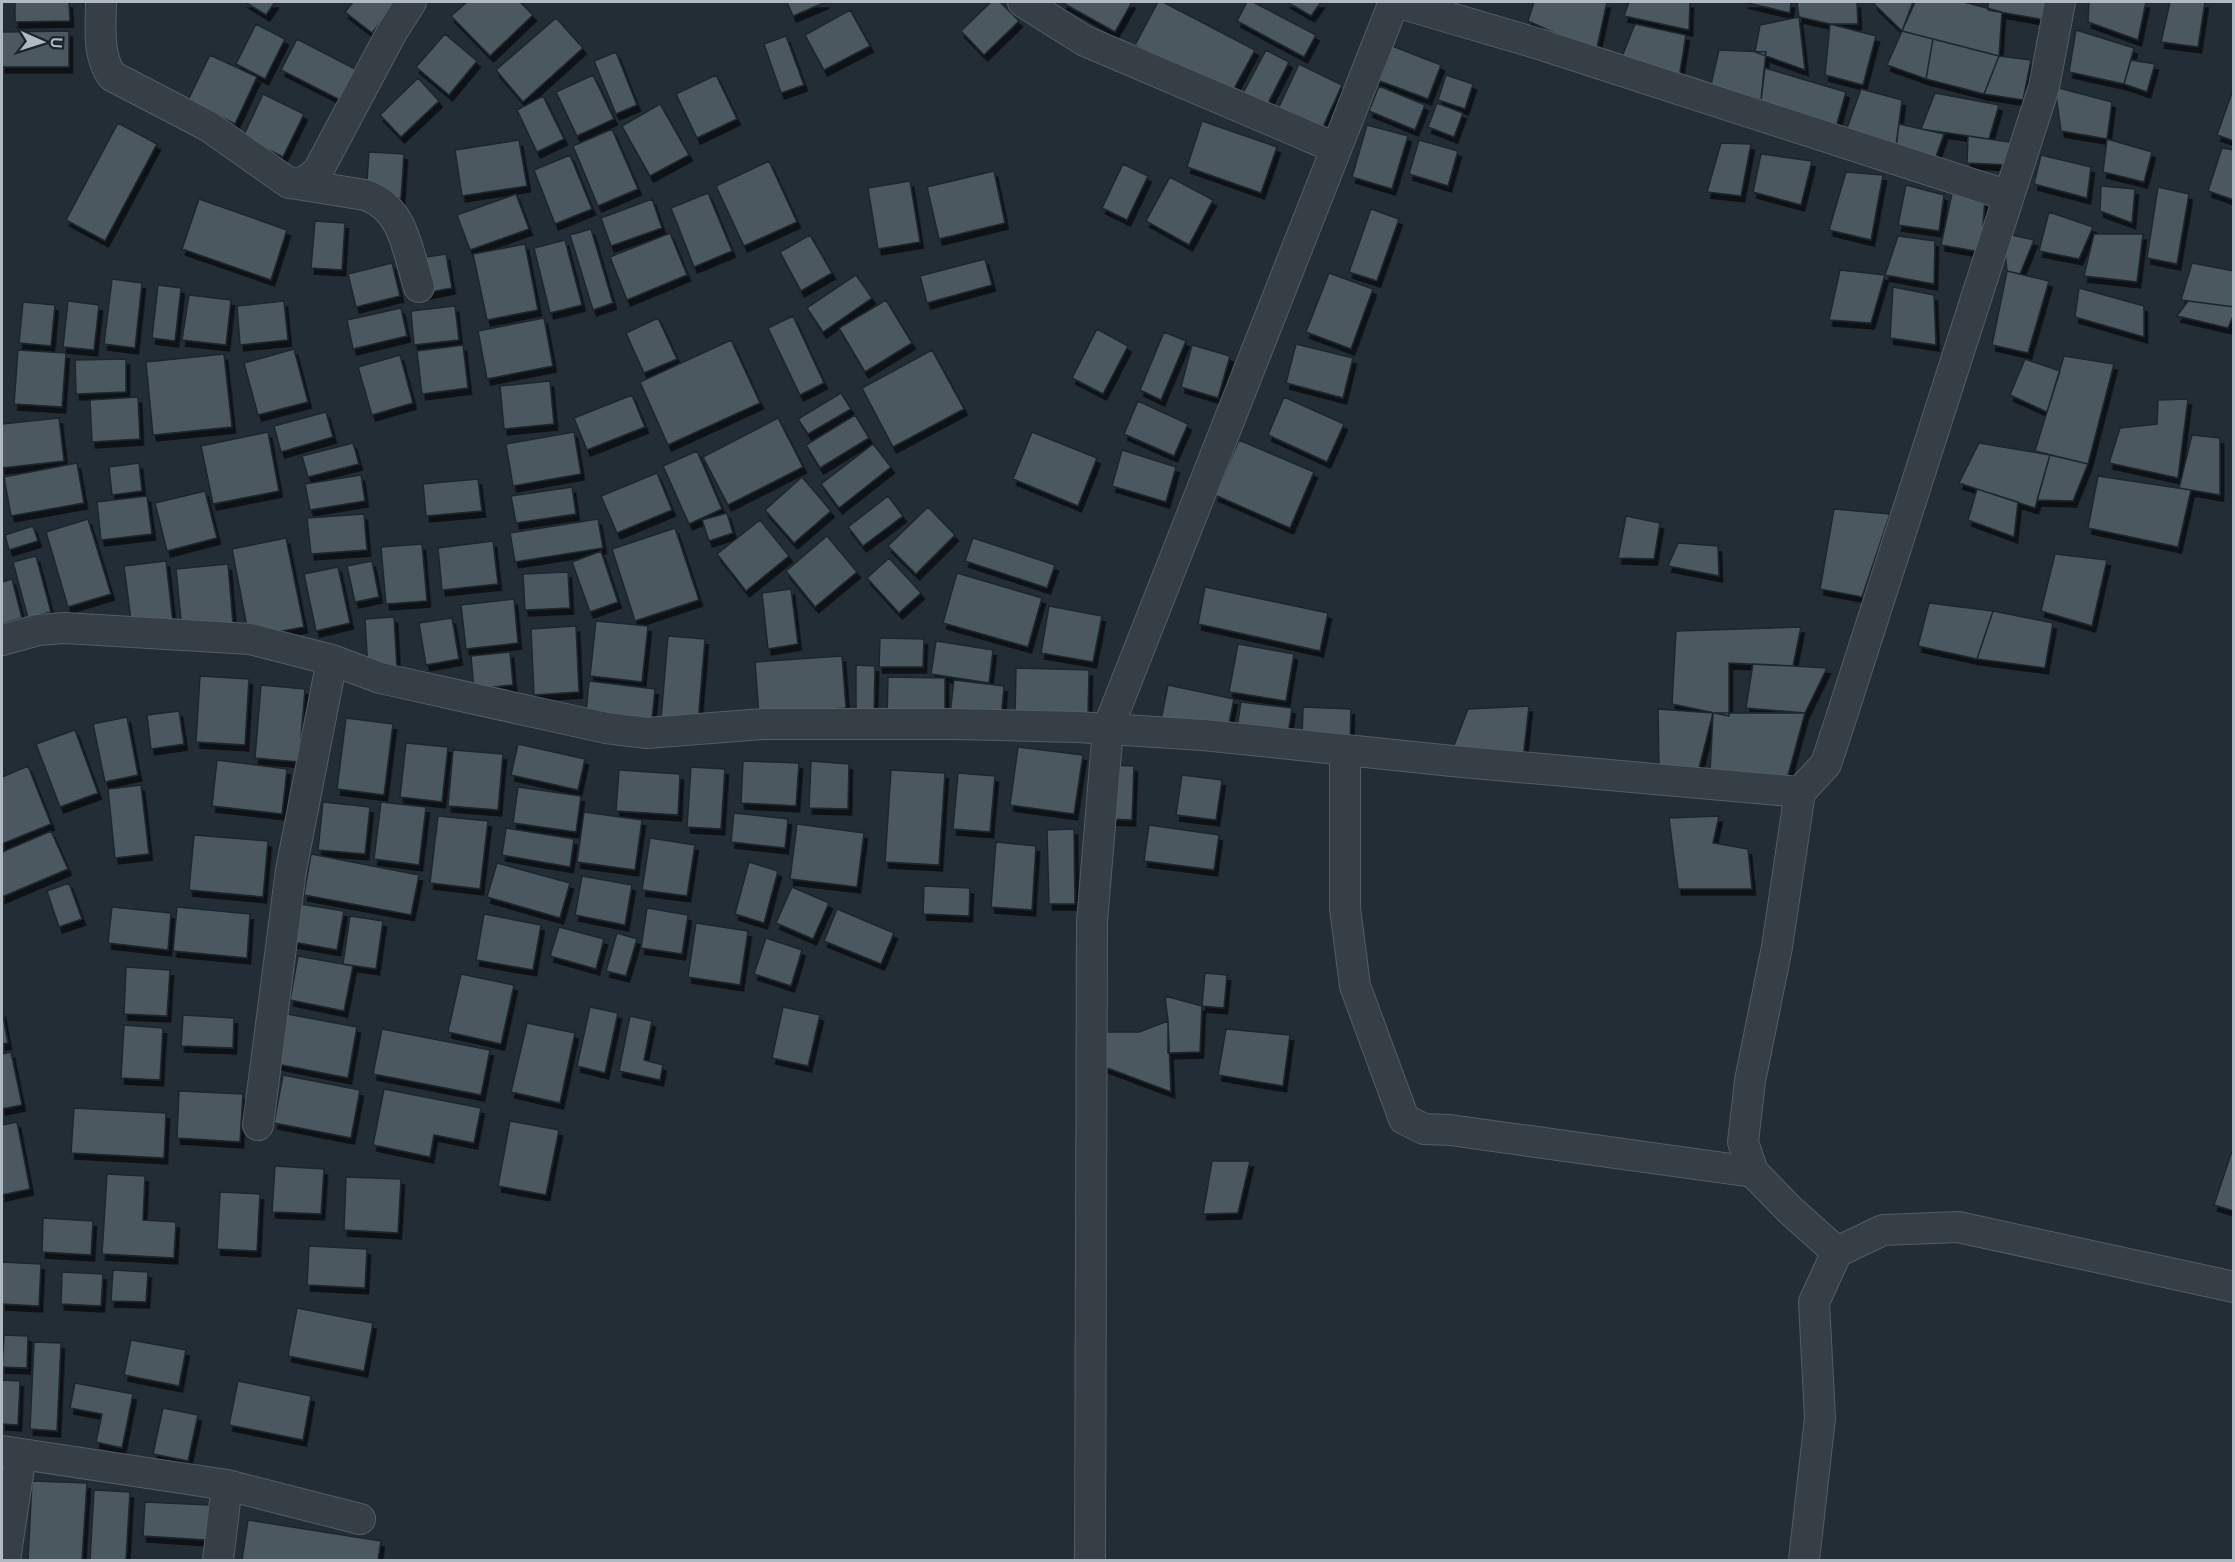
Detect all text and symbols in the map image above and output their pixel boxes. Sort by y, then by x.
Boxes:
north arrow [12,12,72,72]
text: U [45,36,65,49]

